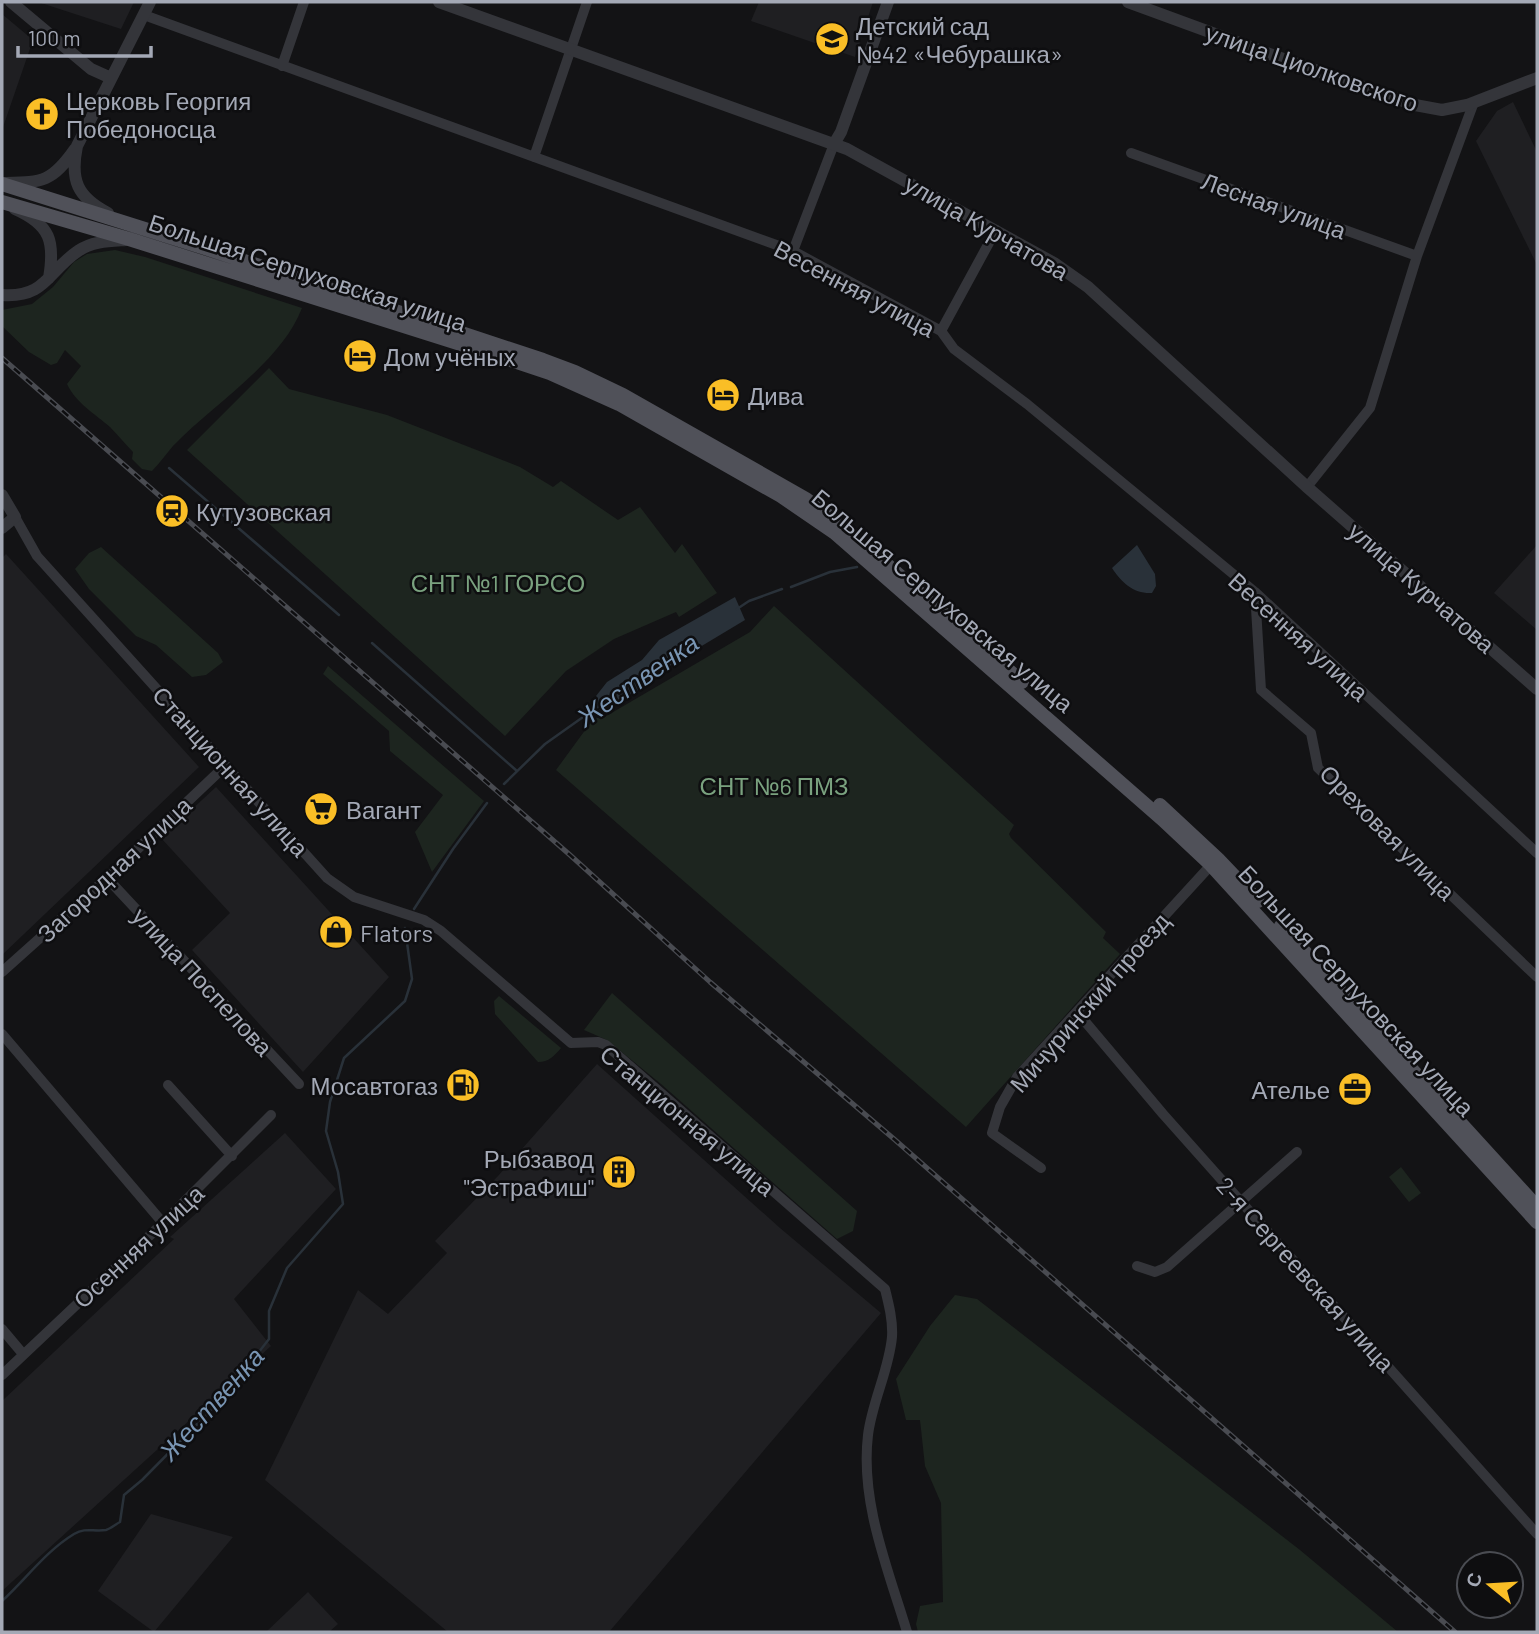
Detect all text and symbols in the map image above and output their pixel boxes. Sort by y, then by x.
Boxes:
place label: Детский сад №42 «Чебурашка» [856,11,1063,68]
scale bar [18,14,150,58]
street label: улица Циолковского [1202,17,1422,117]
school or university icon: Детский сад №42 «Чебурашка» [813,20,851,58]
text: 100 m [28,25,81,50]
place label: Церковь Георгия Победоносца [66,86,251,143]
church icon: Церковь Георгия Победоносца [23,95,61,133]
street label: Лесная улица [1198,165,1351,245]
street label: улица Курчатова [900,168,1075,286]
street label: Большая Серпуховская улица [146,207,471,337]
street label: Весенняя улица [770,233,941,343]
hotel icon: Дом учёных [341,337,379,375]
place label: Дом учёных [384,342,516,371]
hotel icon: Дива [704,376,742,414]
place label: Дива [748,381,804,410]
street label: Большая Серпуховская улица [806,482,1080,718]
station icon: Кутузовская [153,492,191,530]
place label: Кутузовская [196,497,331,526]
street label: улица Курчатова [1343,516,1502,659]
street label: Весенняя улица [1223,566,1375,707]
park label: СНТ №1 ГОРСО [411,568,585,597]
water label: Жественка [569,626,704,733]
street label: Станционная улица [147,680,315,862]
street label: Ореховая улица [1314,758,1462,906]
park label: СНТ №6 ПМЗ [700,771,848,800]
street label: Загородная улица [31,790,197,948]
supermarket icon: Вагант [302,790,340,828]
place label: Вагант [346,795,421,824]
street label: Большая Серпуховская улица [1233,859,1481,1122]
street label: улица Поспелова [127,901,280,1062]
street label: Мичуринский проезд [1003,906,1175,1098]
shop icon: Flators [317,913,355,951]
place label: Flators [360,918,433,947]
street label: Станционная улица [595,1039,782,1202]
fuel station icon: Мосавтогаз [444,1066,482,1104]
office icon: Ателье [1336,1070,1374,1108]
place label: Мосавтогаз [310,1071,438,1100]
place label: Ателье [1251,1075,1330,1104]
place label: Рыбзавод "ЭстраФиш" [464,1144,594,1201]
building icon: Рыбзавод "ЭстраФиш" [600,1153,638,1191]
street label: 2-я Сергеевская улица [1211,1171,1401,1378]
street label: Осенняя улица [67,1178,210,1314]
water label: Жественка [151,1340,270,1467]
north arrow [1455,1550,1525,1620]
text: С [1460,1569,1486,1590]

